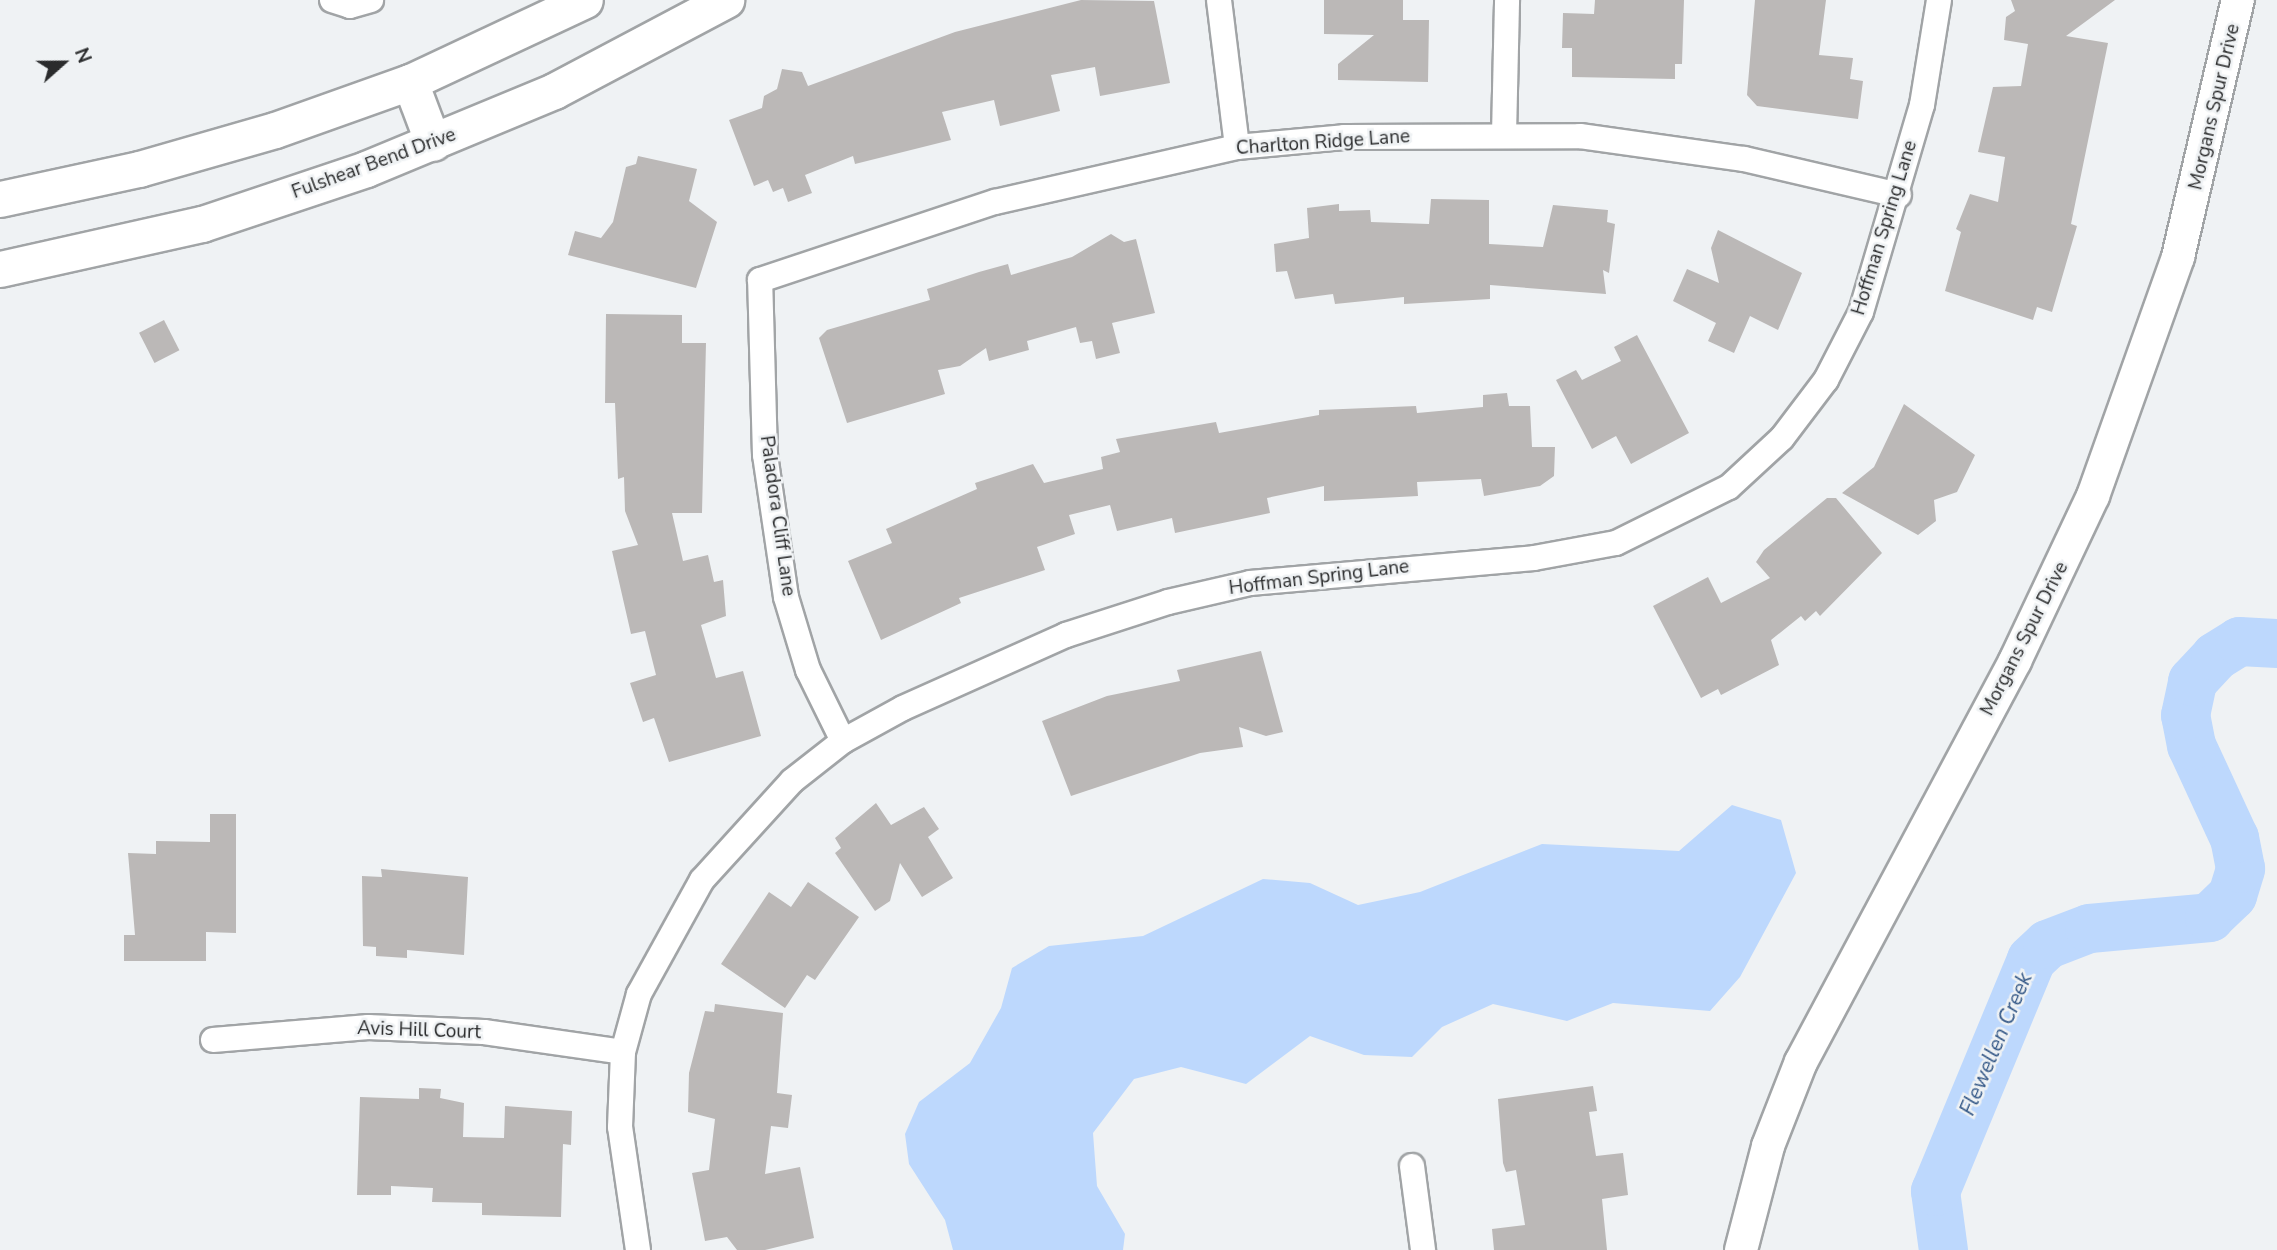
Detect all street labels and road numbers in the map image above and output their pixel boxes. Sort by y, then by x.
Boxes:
street label: Morgans Spur Drive [2185,22,2245,192]
street label: Fulshear Bend Drive [289,124,459,204]
street label: Charlton Ridge Lane [1235,126,1411,160]
street label: Hoffman Spring Lane [1848,138,1922,318]
street label: Paladora Cliff Lane [754,434,800,598]
street label: Hoffman Spring Lane [1228,556,1410,600]
street label: Morgans Spur Drive [1976,558,2074,720]
street label: Avis Hill Court [357,1017,481,1045]

